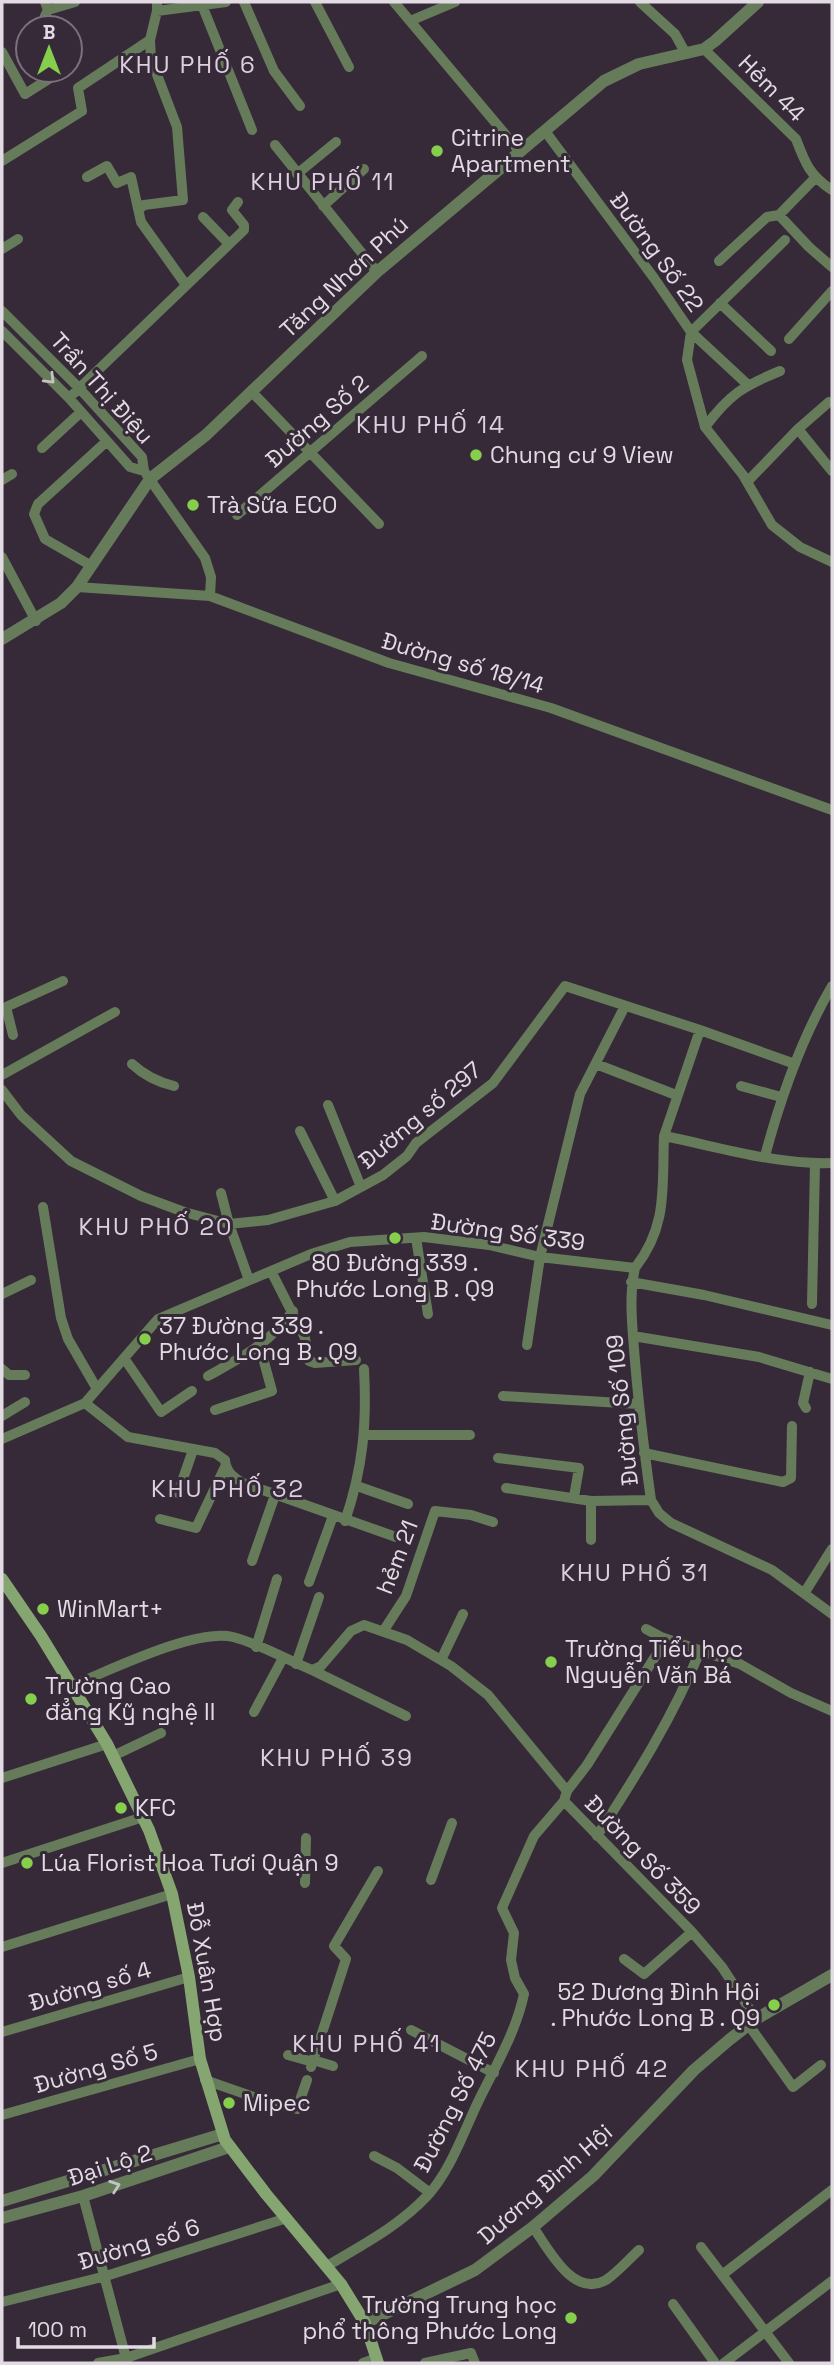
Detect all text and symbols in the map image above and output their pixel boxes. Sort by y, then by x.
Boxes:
north arrow [14,14,84,84]
text: B [43,20,55,45]
street label: Hẻm 44 [732,48,812,128]
district label: KHU PHỐ 6 [119,49,257,80]
place label: Citrine Apartment [451,123,571,179]
marker: Citrine Apartment [429,143,445,159]
district label: KHU PHỐ 11 [251,166,396,197]
street label: Đường Số 22 [603,186,711,318]
street label: Tăng Nhơn Phú [273,210,415,344]
street label: Trần Thị Điệu [44,326,160,450]
street label: Đường Số 2 [259,368,375,474]
one-way arrow [42,371,55,384]
district label: KHU PHỐ 14 [356,409,506,440]
place label: Chung cư 9 View [490,440,674,470]
marker: Chung cư 9 View [468,447,484,463]
place label: Trà Sữa ECO [207,490,337,520]
marker: Trà Sữa ECO [185,497,201,513]
street label: Đường số 18/14 [378,625,548,701]
street label: Đường số 297 [352,1055,488,1175]
street label: Đường Số 339 [429,1206,587,1258]
district label: KHU PHỐ 20 [79,1211,233,1242]
marker: 80 Đường 339 . Phước Long B . Q9 [387,1230,403,1246]
place label: 80 Đường 339 . Phước Long B . Q9 [296,1248,494,1304]
place label: 37 Đường 339 . Phước Long B . Q9 [159,1311,358,1367]
marker: 37 Đường 339 . Phước Long B . Q9 [137,1331,153,1347]
street label: Đường Số 109 [599,1333,645,1487]
district label: KHU PHỐ 32 [151,1473,305,1504]
street label: hẻm 21 [369,1516,425,1598]
district label: KHU PHỐ 31 [560,1557,710,1588]
place label: WinMart+ [57,1594,164,1624]
marker: WinMart+ [35,1601,51,1617]
place label: Trường Tiểu học Nguyễn Văn Bá [565,1634,743,1690]
marker: Trường Tiểu học Nguyễn Văn Bá [543,1654,559,1670]
place label: Trường Cao đẳng Kỹ nghệ II [45,1671,215,1727]
marker: Trường Cao đẳng Kỹ nghệ II [23,1691,39,1707]
district label: KHU PHỐ 39 [260,1742,414,1773]
street label: Đường Số 359 [578,1789,708,1921]
place label: KFC [135,1793,176,1823]
marker: KFC [113,1800,129,1816]
place label: Lúa Florist Hoa Tươi Quận 9 [41,1848,339,1878]
marker: Lúa Florist Hoa Tươi Quận 9 [19,1855,35,1871]
street label: Đỗ Xuân Hợp [180,1900,234,2044]
street label: Đường số 4 [25,1954,155,2018]
place label: 52 Dương Đình Hội . Phước Long B . Q9 [551,1977,760,2033]
marker: 52 Dương Đình Hội . Phước Long B . Q9 [766,1997,782,2013]
street label: Đường Số 475 [407,2027,503,2177]
district label: KHU PHỐ 41 [292,2028,442,2059]
street label: Đường Số 5 [31,2036,161,2100]
district label: KHU PHỐ 42 [515,2053,669,2084]
place label: Mipec [243,2088,311,2118]
marker: Mipec [221,2095,237,2111]
street label: Dương Đình Hội [471,2117,619,2251]
street label: Đại Lộ 2 [64,2137,156,2193]
one-way arrow [108,2180,120,2194]
street label: Đường số 6 [75,2211,203,2277]
place label: Trường Trung học phổ thông Phước Long [303,2290,557,2346]
scale bar [18,2306,154,2350]
marker: Trường Trung học phổ thông Phước Long [563,2310,579,2326]
text: 100 m [28,2316,87,2343]

